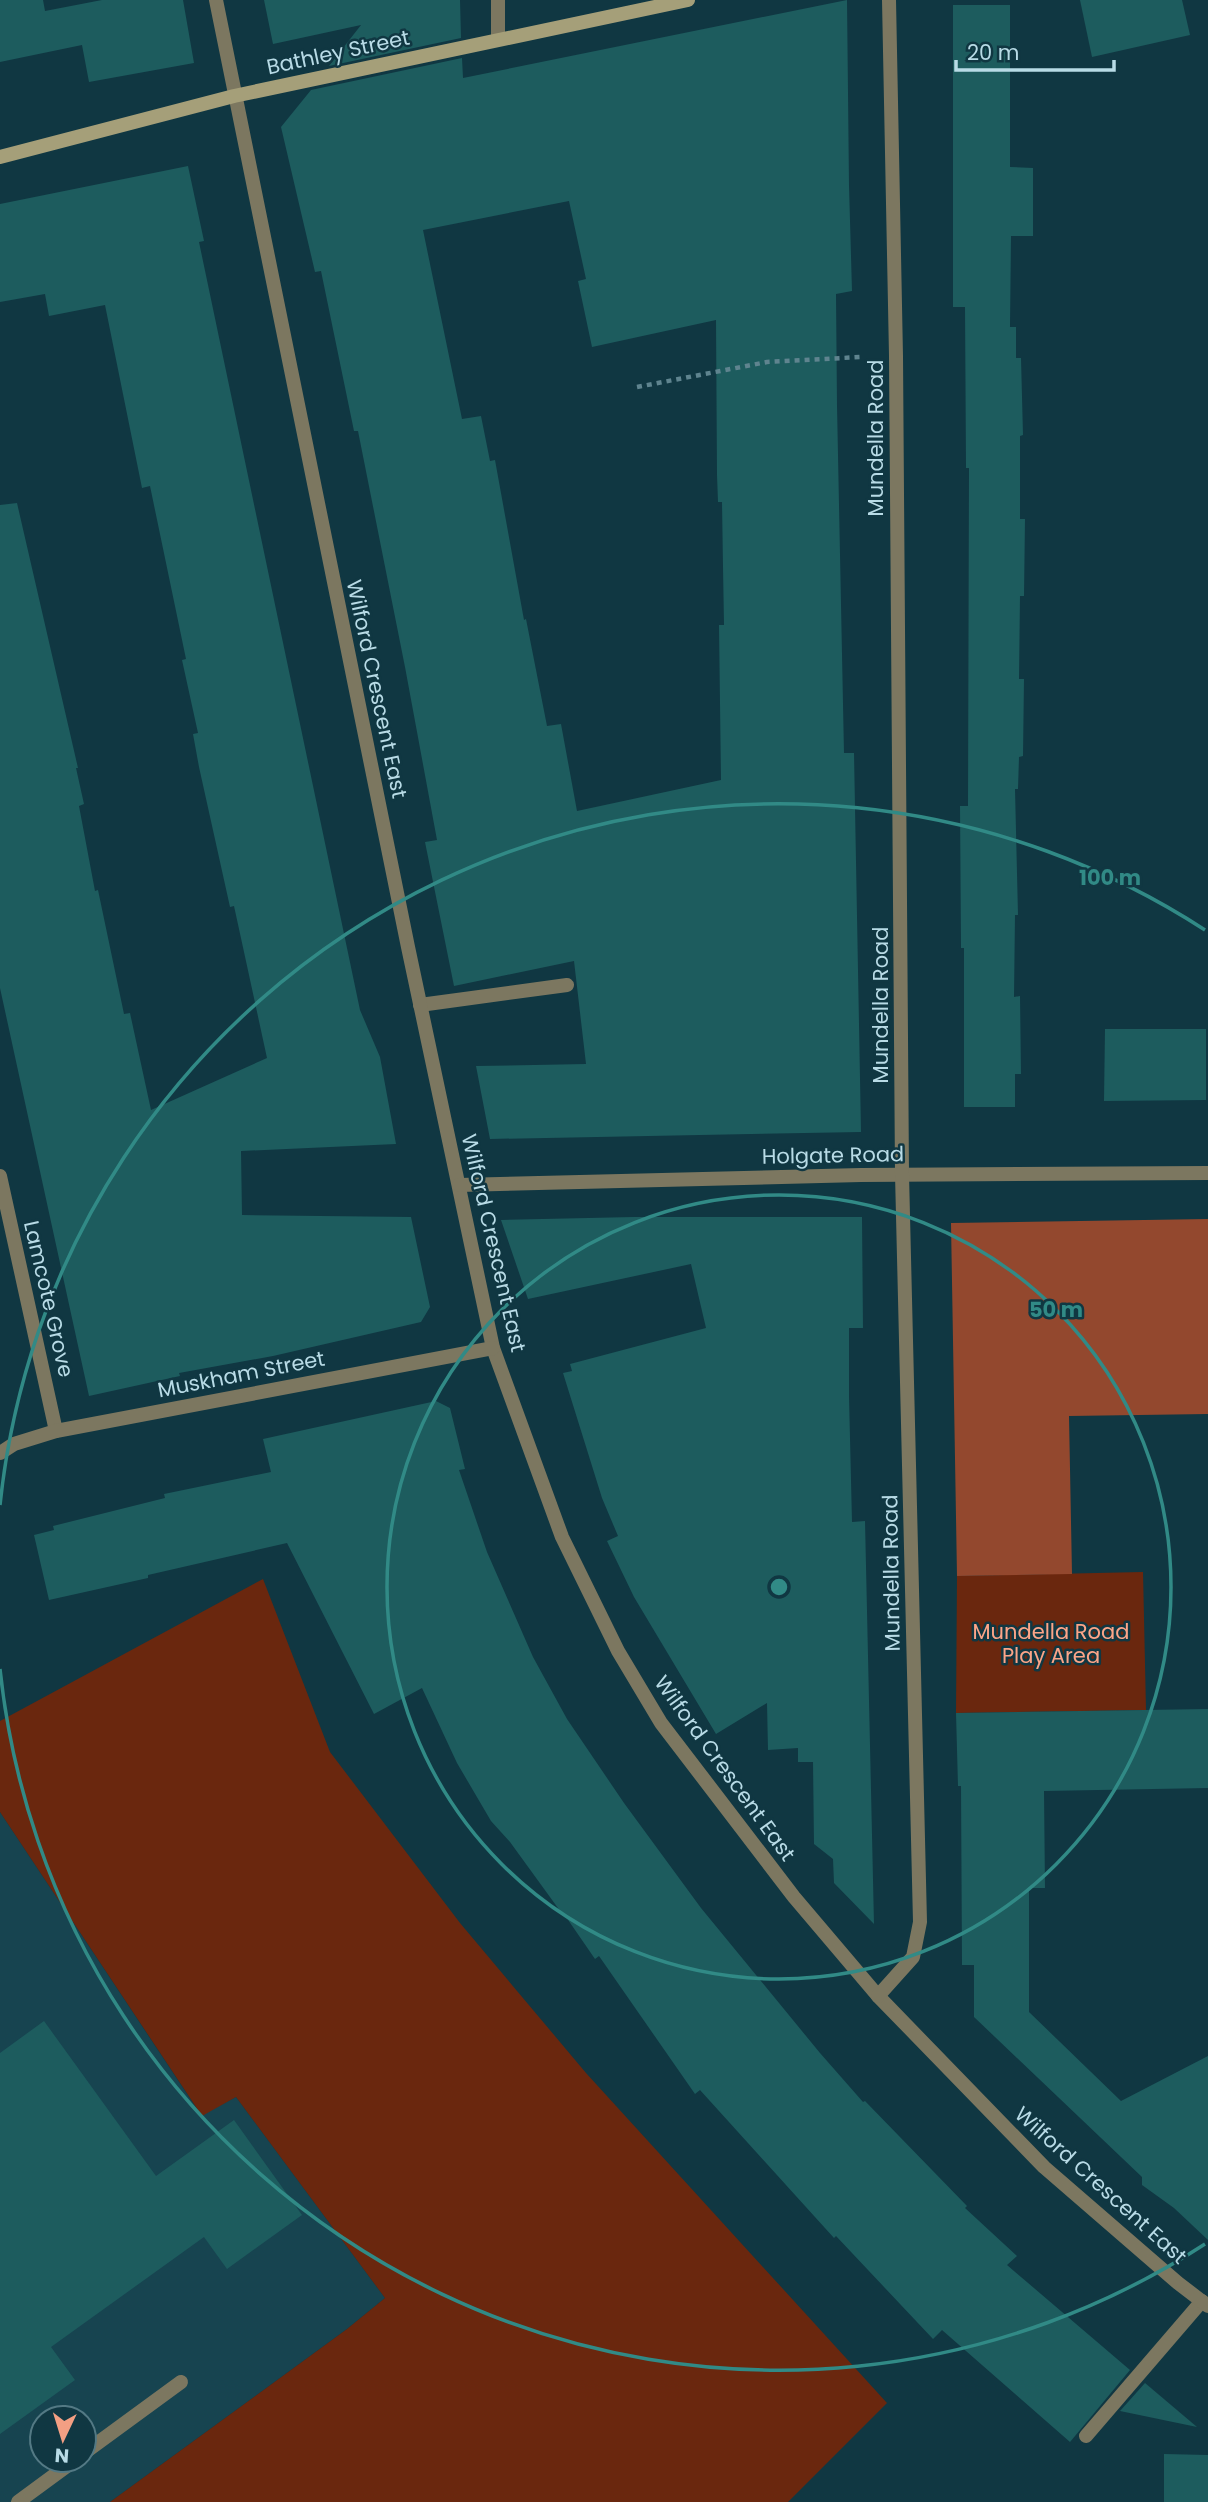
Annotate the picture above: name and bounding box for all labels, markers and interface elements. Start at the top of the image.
street label: Bathley Street [264,23,412,81]
scale bar [956,28,1114,72]
text: 20 m [967,38,1020,67]
street label: Mundella Road [861,360,890,516]
street label: Wilford Crescent East [340,577,414,801]
text: 100 m [1079,863,1141,892]
street label: Mundella Road [866,927,895,1083]
street label: Wilford Crescent East [455,1131,533,1355]
street label: Holgate Road [762,1139,904,1171]
street label: Lamcote Grove [17,1218,81,1380]
text: 50 m [1029,1295,1083,1324]
street label: Muskham Street [155,1344,327,1404]
street label: Mundella Road [875,1494,907,1652]
centre of rings [767,1575,791,1599]
park label: Mundella Road Play Area [973,1617,1129,1670]
street label: Wilford Crescent East [648,1669,802,1867]
street label: Wilford Crescent East [1008,2100,1194,2270]
north arrow [28,2404,98,2474]
text: N [54,2441,70,2469]

